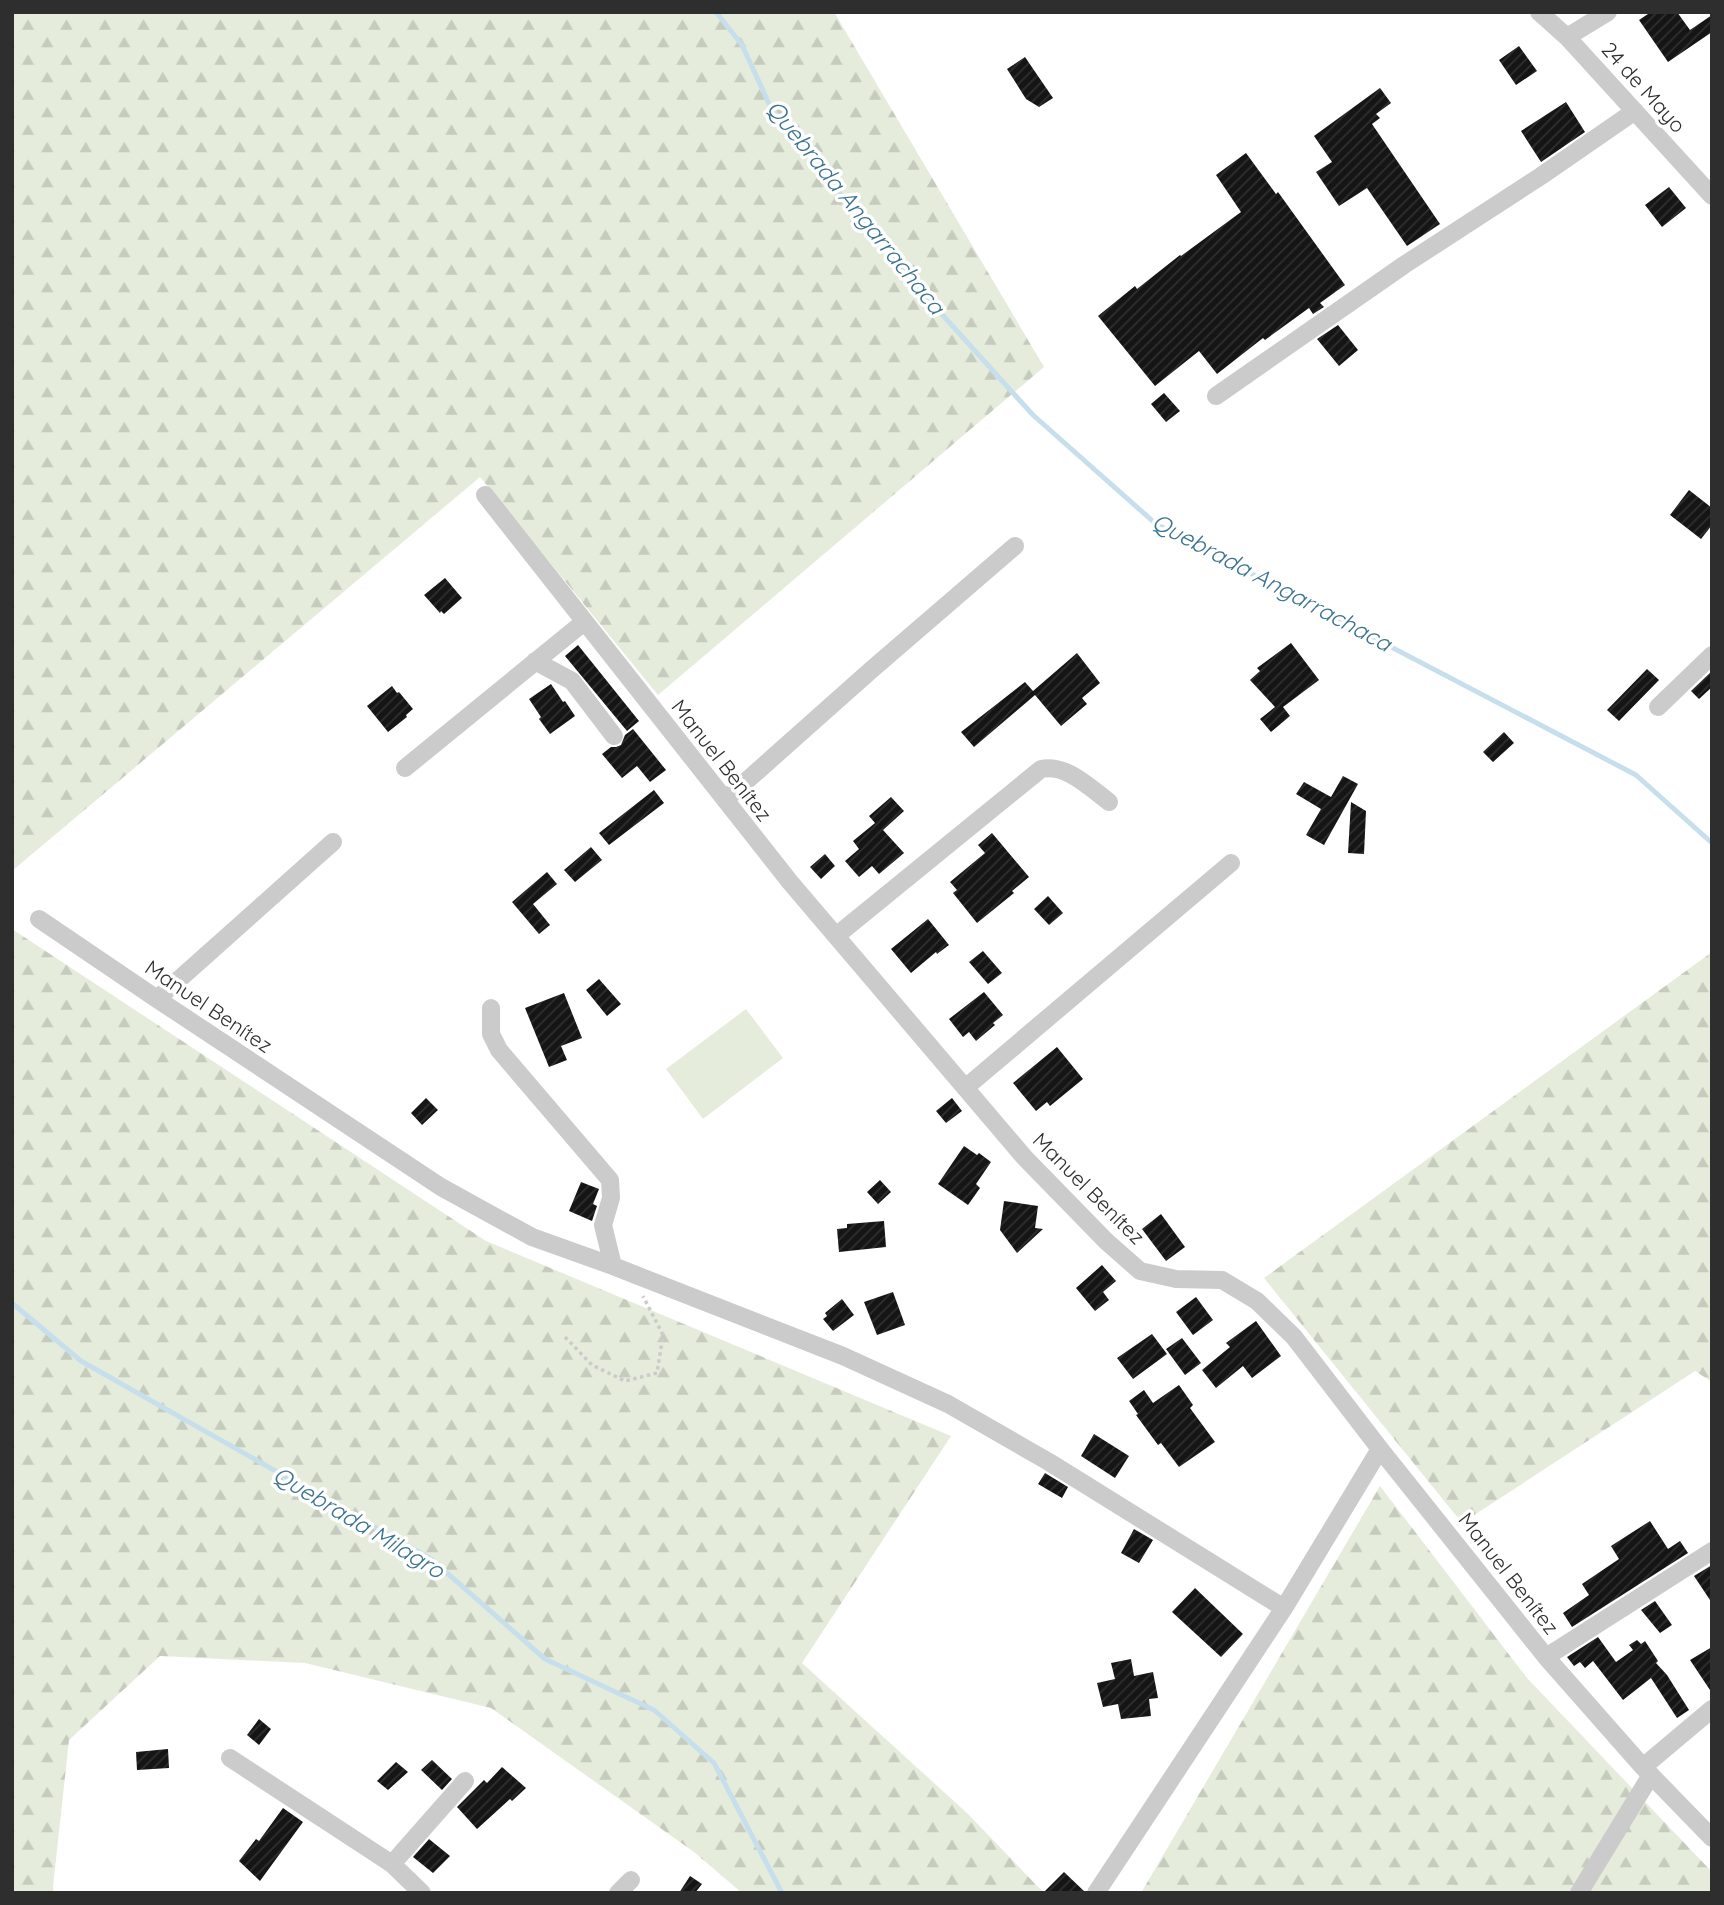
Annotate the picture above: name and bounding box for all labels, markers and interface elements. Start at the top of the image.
street label: 24 de Mayo [1597,36,1691,138]
water label: Quebrada Angarrachaca [761,94,952,321]
water label: Quebrada Angarrachaca [1147,507,1398,658]
street label: Manuel Benítez [666,694,778,826]
street label: Manuel Benítez [141,954,277,1058]
street label: Manuel Benítez [1028,1127,1150,1249]
water label: Quebrada Milagro [268,1460,451,1585]
street label: Manuel Benítez [1453,1507,1565,1639]

